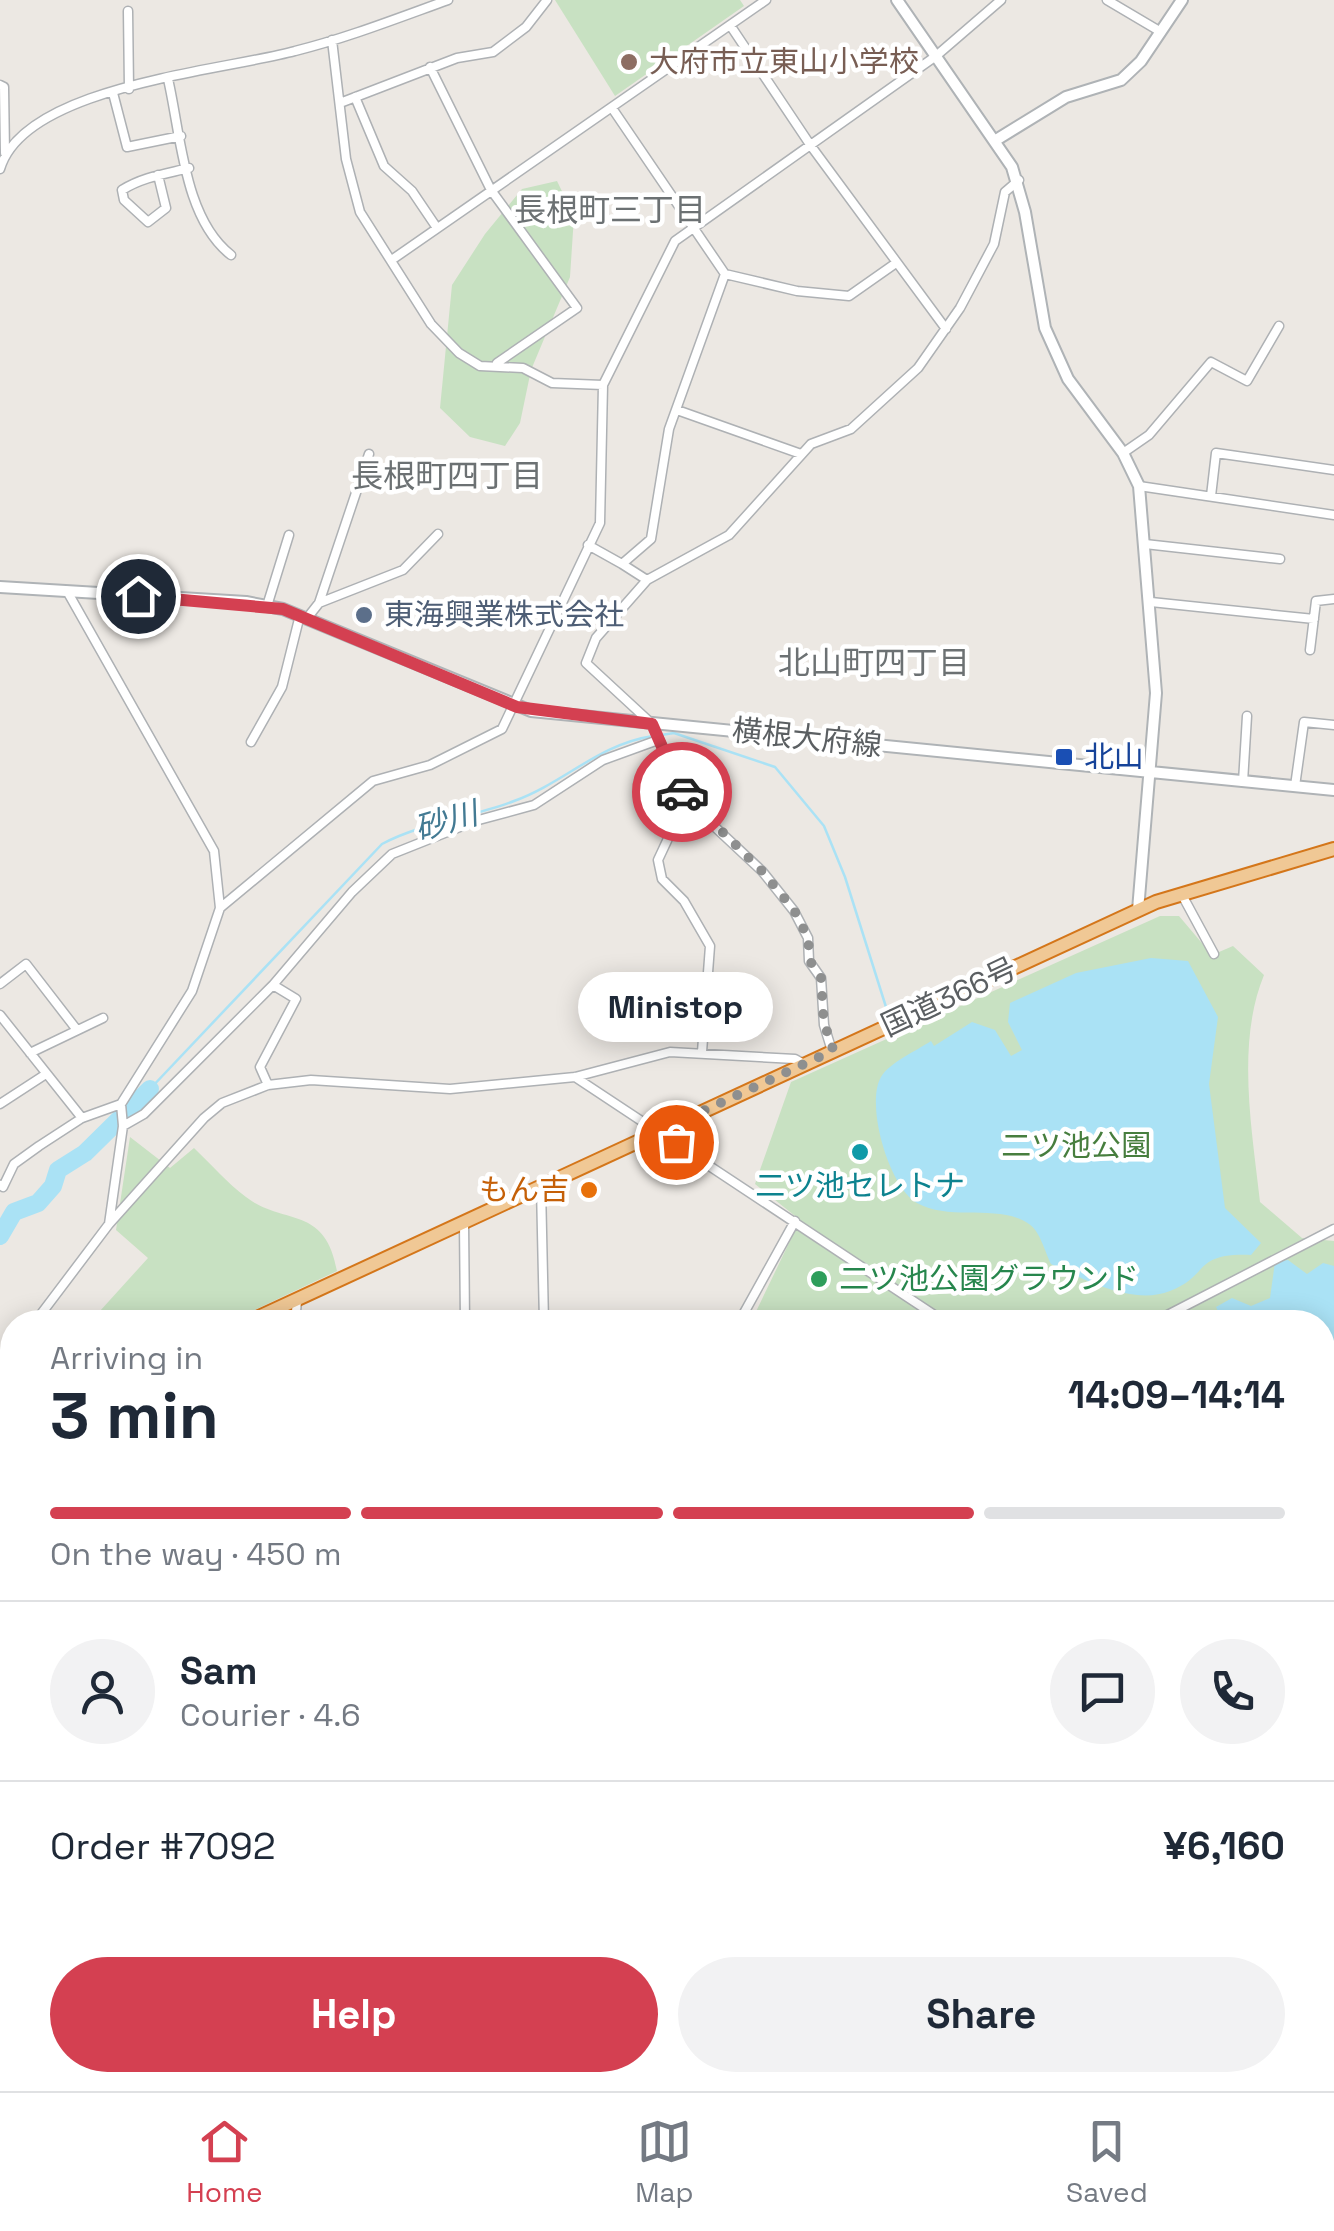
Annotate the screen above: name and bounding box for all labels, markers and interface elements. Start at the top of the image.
place label: 大府市立東山小学校 [649,42,919,81]
marker: 大府市立東山小学校 [618,51,640,73]
district label: 長根町三丁目 [514,190,706,230]
district label: 長根町四丁目 [351,456,543,496]
pin [96,554,181,639]
icon: home [111,569,166,624]
place label: 東海興業株式会社 [384,595,624,634]
marker: 東海興業株式会社 [353,604,375,626]
district label: 北山町四丁目 [778,643,970,683]
street label: 横根大府線 [730,710,884,765]
place label: 北山 [1084,737,1144,776]
courier [632,742,732,842]
marker: 北山 [1053,746,1075,768]
icon: car [655,765,710,820]
water label: 砂川 [410,792,485,849]
street label: 国道366号 [875,948,1023,1045]
callout: Ministop [578,972,774,1042]
text: Ministop [608,987,743,1027]
pin [634,1100,719,1185]
icon: bag [649,1115,704,1170]
park label: 二ツ池公園 [1001,1126,1151,1165]
marker: 二ツ池セレトナ [849,1141,871,1163]
place label: 二ツ池セレトナ [755,1166,965,1205]
place label: もん吉 [479,1170,569,1209]
marker: もん吉 [578,1179,600,1201]
place label: 二ツ池公園グラウンド [839,1259,1139,1298]
marker: 二ツ池公園グラウンド [808,1268,830,1290]
text: Arriving in [50,1338,203,1378]
text: 14:09–14:14 [1068,1371,1285,1419]
text: 3 min [50,1374,219,1457]
text: On the way · 450 m [50,1534,342,1574]
button: person [50,1639,155,1744]
button: chat [1050,1639,1155,1744]
button: phone [1180,1639,1285,1744]
text: Sam [180,1647,257,1695]
text: Courier · 4.6 [180,1695,361,1735]
text: Order #7092 [50,1822,276,1870]
text: ¥6,160 [1164,1822,1285,1870]
button: Help [50,1957,658,2072]
button: Share [678,1957,1285,2072]
tab: Home [186,2114,263,2210]
tab: Map [635,2114,694,2210]
tab: Saved [1066,2114,1148,2210]

